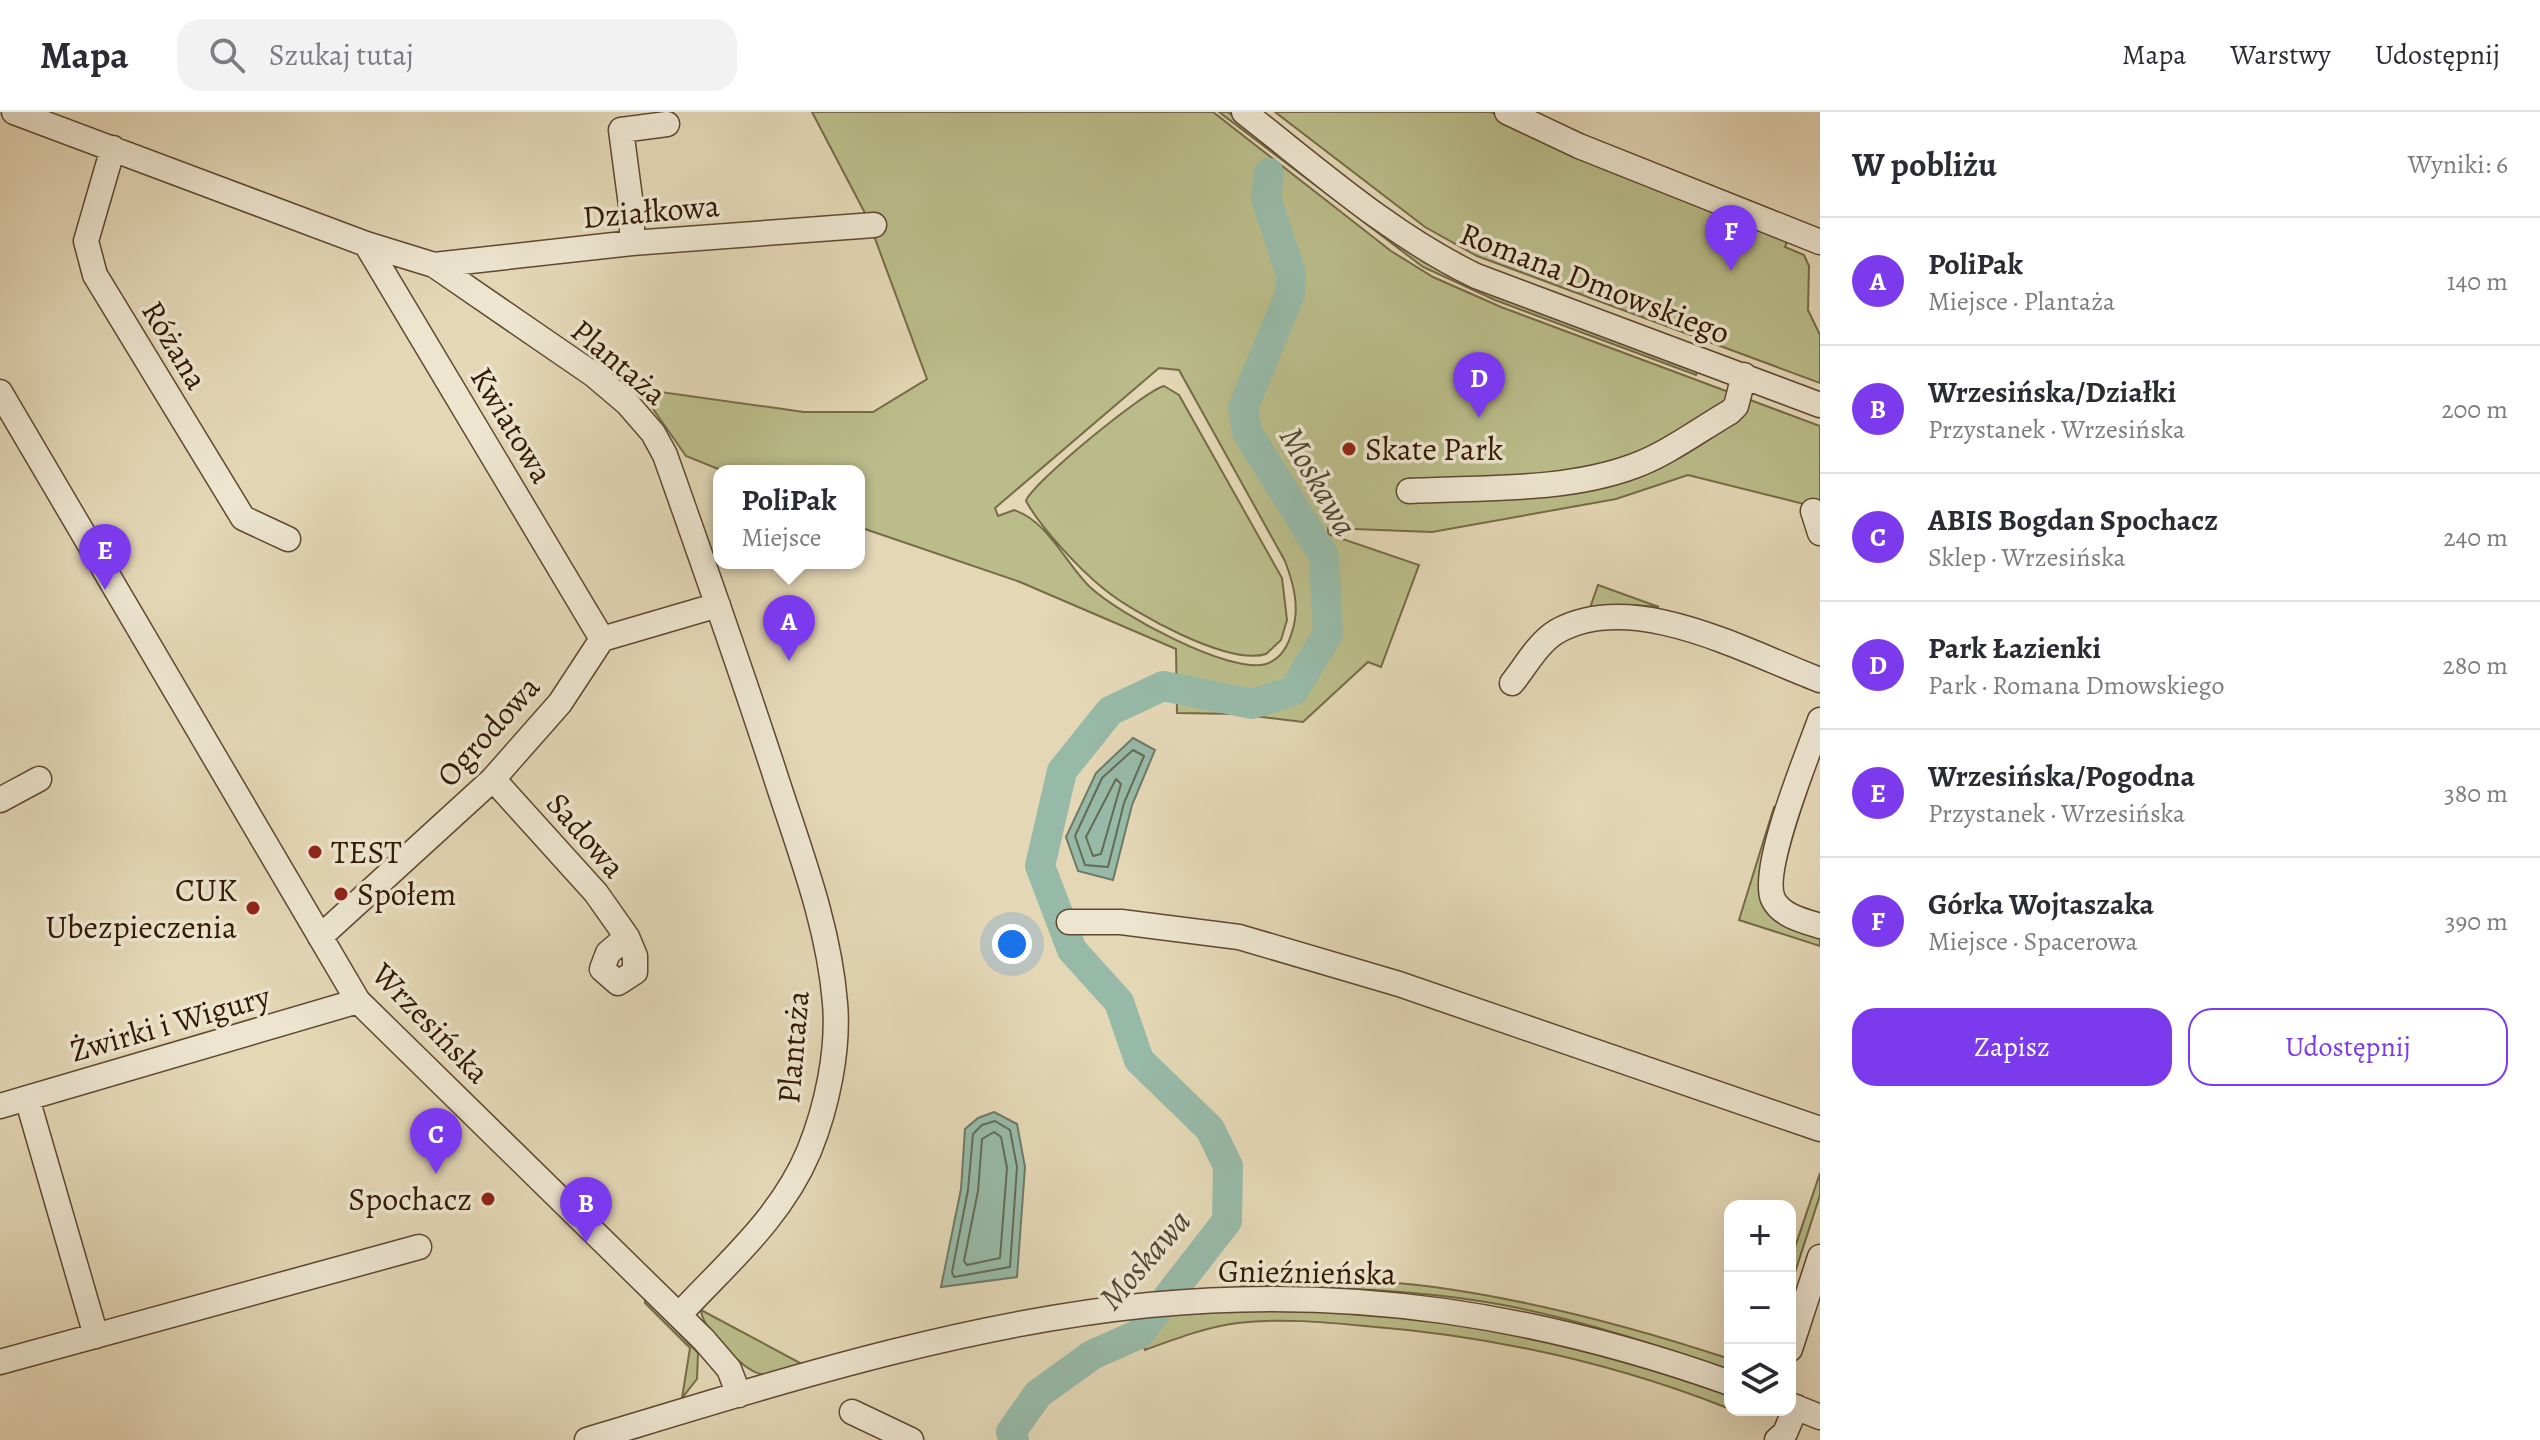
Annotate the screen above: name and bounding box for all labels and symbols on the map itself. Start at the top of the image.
street label: Działkowa [581,183,721,239]
pin: F [1705,205,1757,271]
street label: Romana Dmowskiego [1454,211,1736,355]
street label: Różana [131,292,219,398]
street label: Plantaża [562,309,676,415]
pin: D [1453,352,1505,418]
street label: Kwiatowa [460,359,564,492]
water label: Moskawa [1268,418,1369,545]
place label: Skate Park [1365,427,1503,471]
marker: Skate Park [1340,440,1358,458]
pin: E [79,524,131,590]
pin: A [763,595,815,661]
street label: Ogrodowa [426,666,550,796]
street label: Sadowa [536,783,636,888]
place label: TEST [331,830,402,874]
marker: TEST [306,843,324,861]
place label: CUK Ubezpieczenia [46,868,237,949]
place label: Społem [357,872,456,916]
marker: Społem [332,885,350,903]
marker: CUK Ubezpieczenia [244,899,262,917]
your location [992,924,1032,964]
street label: Wrzesińska [361,952,500,1093]
street label: Żwirki i Wigury [65,973,276,1073]
street label: Plantaża [766,989,820,1105]
pin: C [410,1108,462,1174]
place label: Spochacz [348,1177,472,1221]
pin: B [560,1177,612,1243]
marker: Spochacz [479,1190,497,1208]
water label: Moskawa [1087,1199,1201,1320]
street label: Gnieźnieńska [1218,1248,1397,1296]

